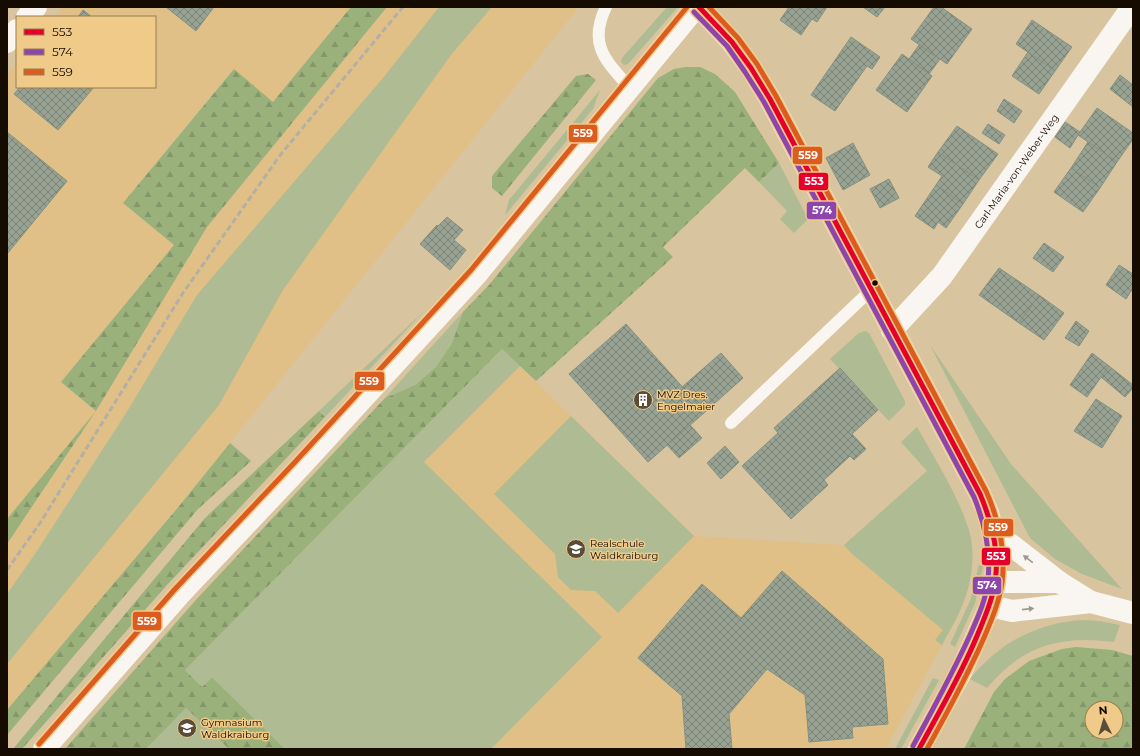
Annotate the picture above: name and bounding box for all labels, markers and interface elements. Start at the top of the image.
legend [16,16,156,88]
text: 553 [52,24,72,39]
text: 574 [52,44,73,59]
text: 559 [52,64,73,79]
street label: Carl-Maria-von-Weber-Weg [971,111,1061,231]
line badge: 559 [568,124,598,143]
text: 559 [573,126,593,140]
line badge: 559 [792,146,823,165]
text: 559 [798,148,818,162]
line badge: 553 [798,172,829,191]
text: 553 [804,174,824,188]
line badge: 574 [806,201,837,220]
text: 574 [812,203,832,217]
unlabelled marker [870,278,880,288]
line badge: 559 [354,371,385,391]
text: 559 [359,374,379,388]
place label: MVZ Dres. Engelmaier [657,388,715,413]
building icon: MVZ Dres. Engelmaier [632,389,654,411]
line badge: 559 [983,518,1014,537]
text: 559 [988,520,1008,534]
place label: Realschule Waldkraiburg [590,537,658,562]
school or university icon: Realschule Waldkraiburg [565,538,587,560]
line badge: 553 [981,547,1011,566]
text: 553 [986,549,1006,563]
one-way arrow [1022,554,1033,563]
line badge: 574 [972,576,1002,595]
text: 574 [977,578,997,592]
one-way arrow [1022,606,1034,612]
line badge: 559 [132,611,162,631]
text: 559 [137,614,157,628]
north arrow [1084,700,1124,740]
text: N [1098,703,1108,717]
place label: Gymnasium Waldkraiburg [201,716,269,741]
school or university icon: Gymnasium Waldkraiburg [176,717,198,739]

